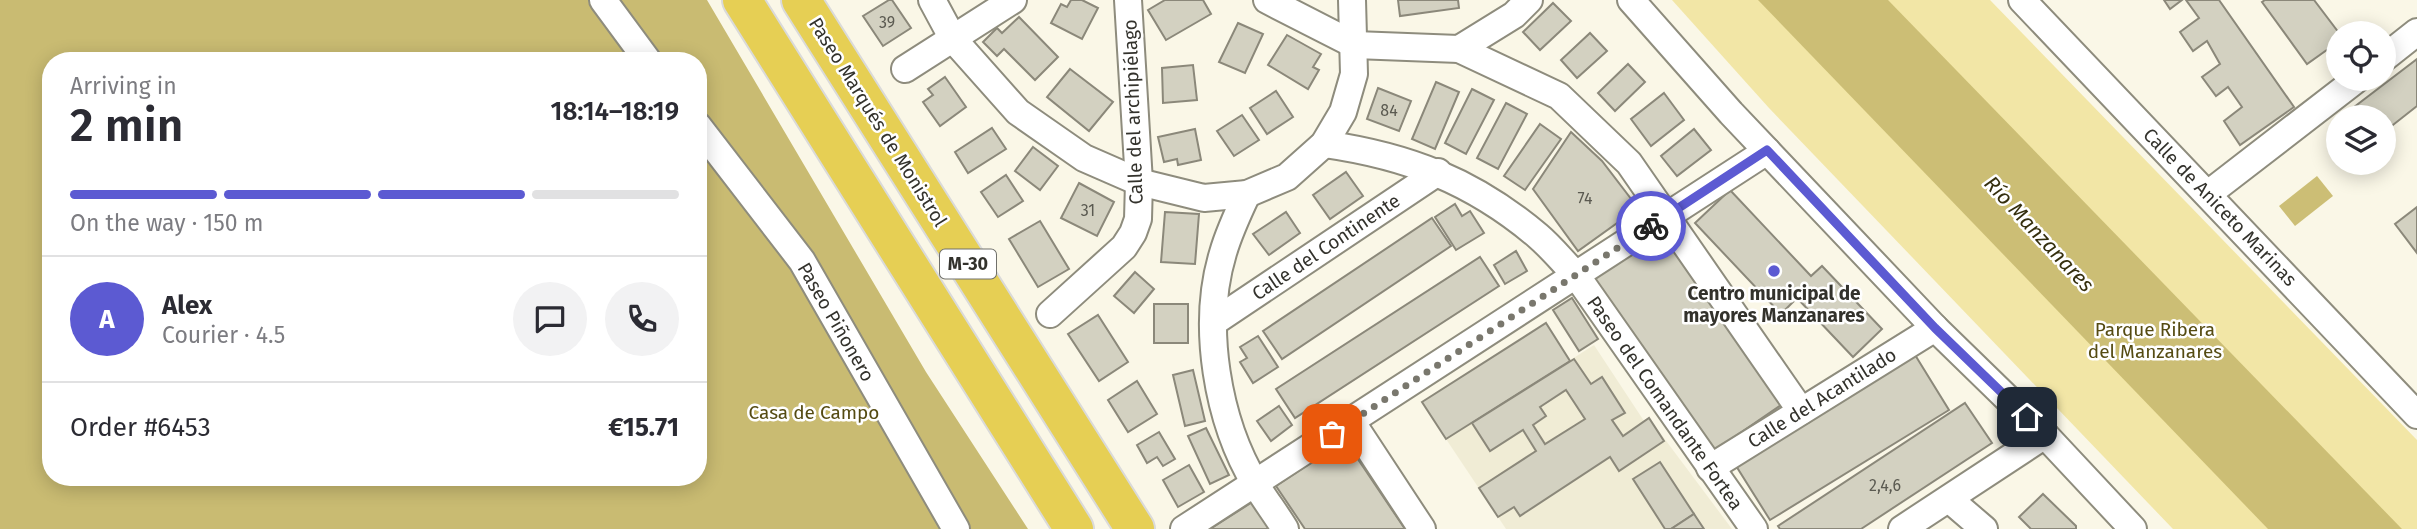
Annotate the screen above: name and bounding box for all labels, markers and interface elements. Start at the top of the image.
street label: Paseo Marqués de Monistrol [804,13,952,231]
house number: 39 [879,13,895,32]
street label: Calle del archipiélago [1118,19,1148,205]
map controls [2326,21,2396,175]
button: locate [2326,21,2396,91]
text: Arriving in [70,72,177,100]
text: 18:14–18:19 [551,96,679,127]
text: 2 min [70,98,183,153]
house number: 84 [1380,101,1398,120]
button: layers [2326,105,2396,175]
street label: Calle de Aniceto Marinas [2138,123,2302,291]
water label: Río Manzanares [1979,171,2100,298]
street label: Calle del Continente [1248,189,1404,305]
house number: 74 [1578,189,1593,208]
courier [1616,191,1686,261]
house number: 31 [1081,201,1095,220]
icon: bike [1632,207,1670,245]
text: On the way · 150 m [70,209,263,237]
road number: M-30 [940,250,996,278]
street label: Paseo Piñonero [793,258,879,386]
marker: Centro municipal de mayores Manzanares [1766,263,1782,279]
button: chat [513,282,587,356]
button: phone [605,282,679,356]
place label: Centro municipal de mayores Manzanares [1683,282,1865,327]
text: Alex [162,290,212,321]
street label: Paseo del Comandante Fortea [1582,292,1748,514]
text: A [99,304,115,335]
park label: Parque Ribera del Manzanares [2088,318,2222,363]
text: Courier · 4.5 [162,321,285,349]
street label: Calle del Acantilado [1743,343,1901,453]
pin [1997,387,2057,447]
icon: home [2008,398,2046,436]
park label: Casa de Campo [749,401,879,424]
pin [1302,404,1362,464]
text: Order #6453 [70,412,211,443]
text: €15.71 [608,412,679,443]
icon: bag [1313,415,1351,453]
house number: 2,4,6 [1869,476,1901,495]

